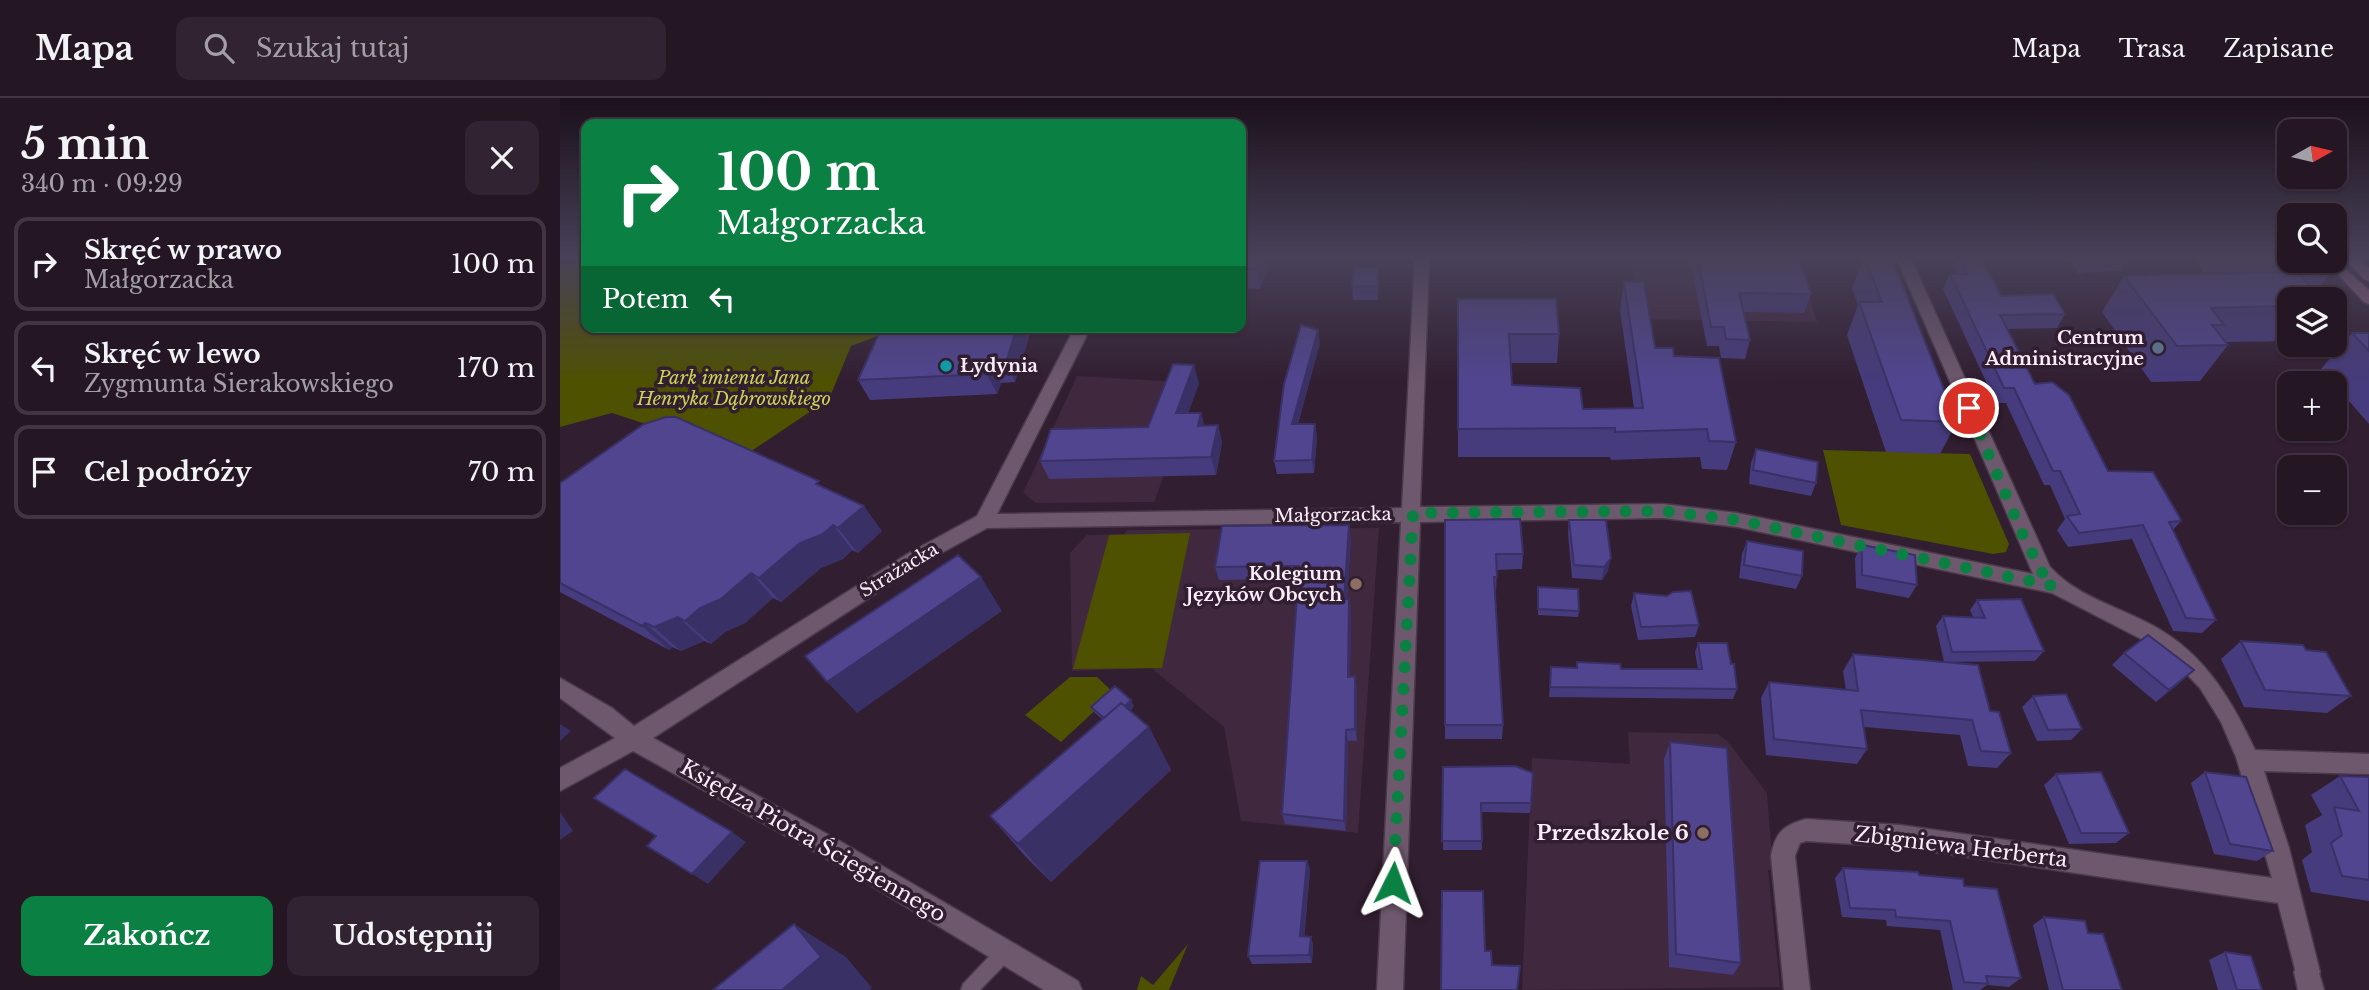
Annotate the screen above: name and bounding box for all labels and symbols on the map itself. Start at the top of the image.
north arrow [2277,119,2347,189]
place label: Centrum Administracyjne [1984,327,2144,370]
marker: Centrum Administracyjne [2150,340,2166,356]
place label: Łydynia [960,355,1039,377]
marker: Łydynia [938,358,954,374]
park label: Park imienia Jana Henryka Dąbrowskiego [636,367,831,410]
pin [1939,378,1999,438]
street label: Małgorzacka [1274,503,1392,527]
street label: Strażacka [856,538,942,602]
place label: Kolegium Języków Obcych [1182,563,1342,606]
marker: Kolegium Języków Obcych [1348,576,1364,592]
street label: Księdza Piotra Ściegiennego [676,754,950,928]
place label: Przedszkole 6 [1536,820,1689,846]
street label: Zbigniewa Herberta [1853,821,2069,873]
marker: Przedszkole 6 [1695,825,1711,841]
position arrow [1356,846,1430,920]

